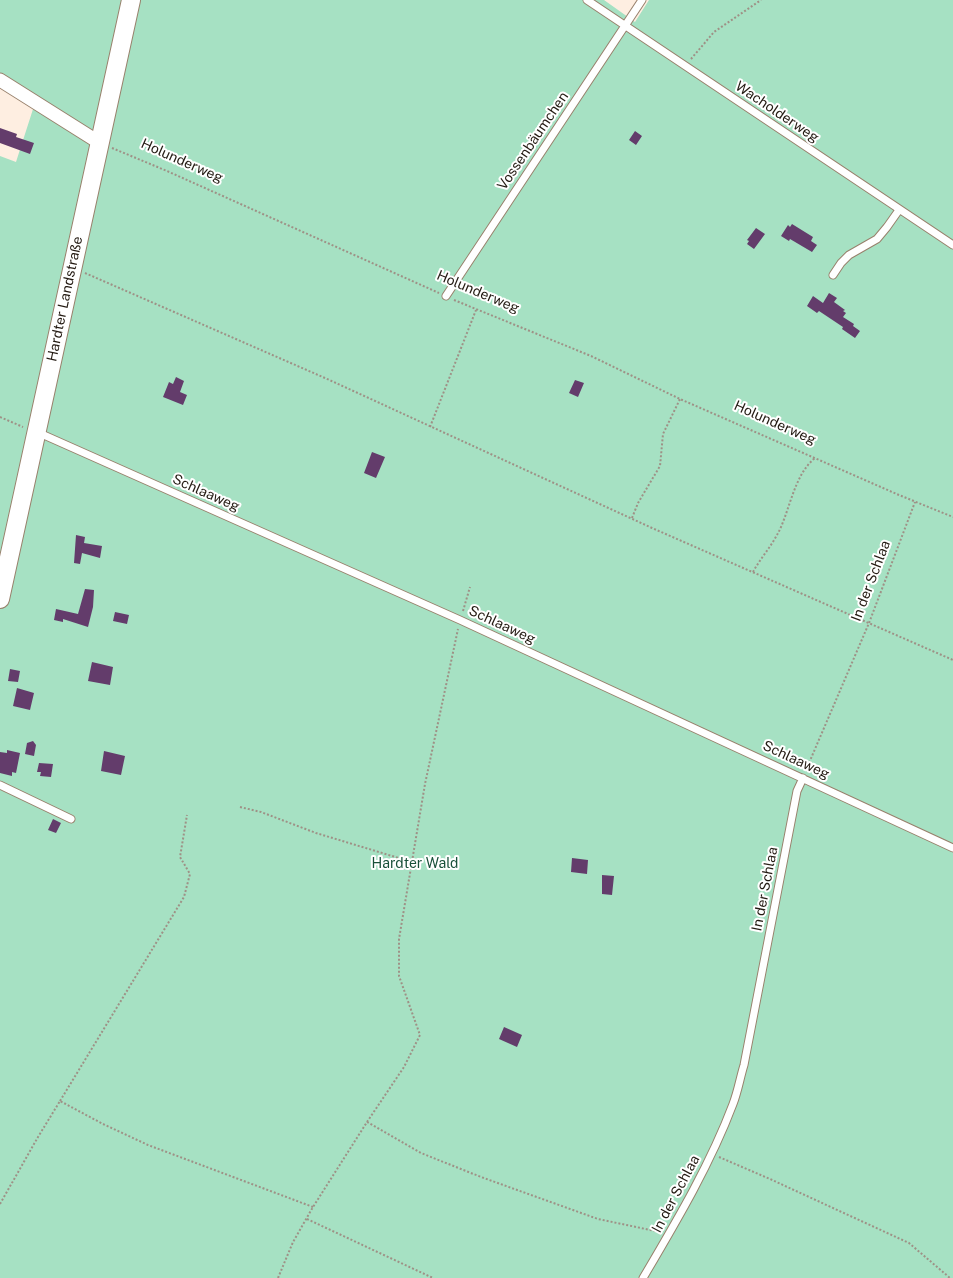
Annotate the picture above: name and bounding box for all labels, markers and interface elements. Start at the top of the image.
street label: Wacholderweg [732,78,822,146]
street label: Vossenbäumchen [494,89,572,193]
street label: Holunderweg [138,135,226,187]
street label: Hardter Landstraße [44,235,86,363]
street label: Holunderweg [434,267,522,317]
street label: Holunderweg [731,397,819,449]
street label: Schlaaweg [170,471,242,515]
street label: In der Schlaa [848,538,894,624]
street label: Schlaaweg [466,602,538,648]
street label: Schlaaweg [760,737,832,783]
street label: In der Schlaa [749,846,781,932]
park label: Hardter Wald [372,856,458,872]
street label: In der Schlaa [649,1152,703,1236]

